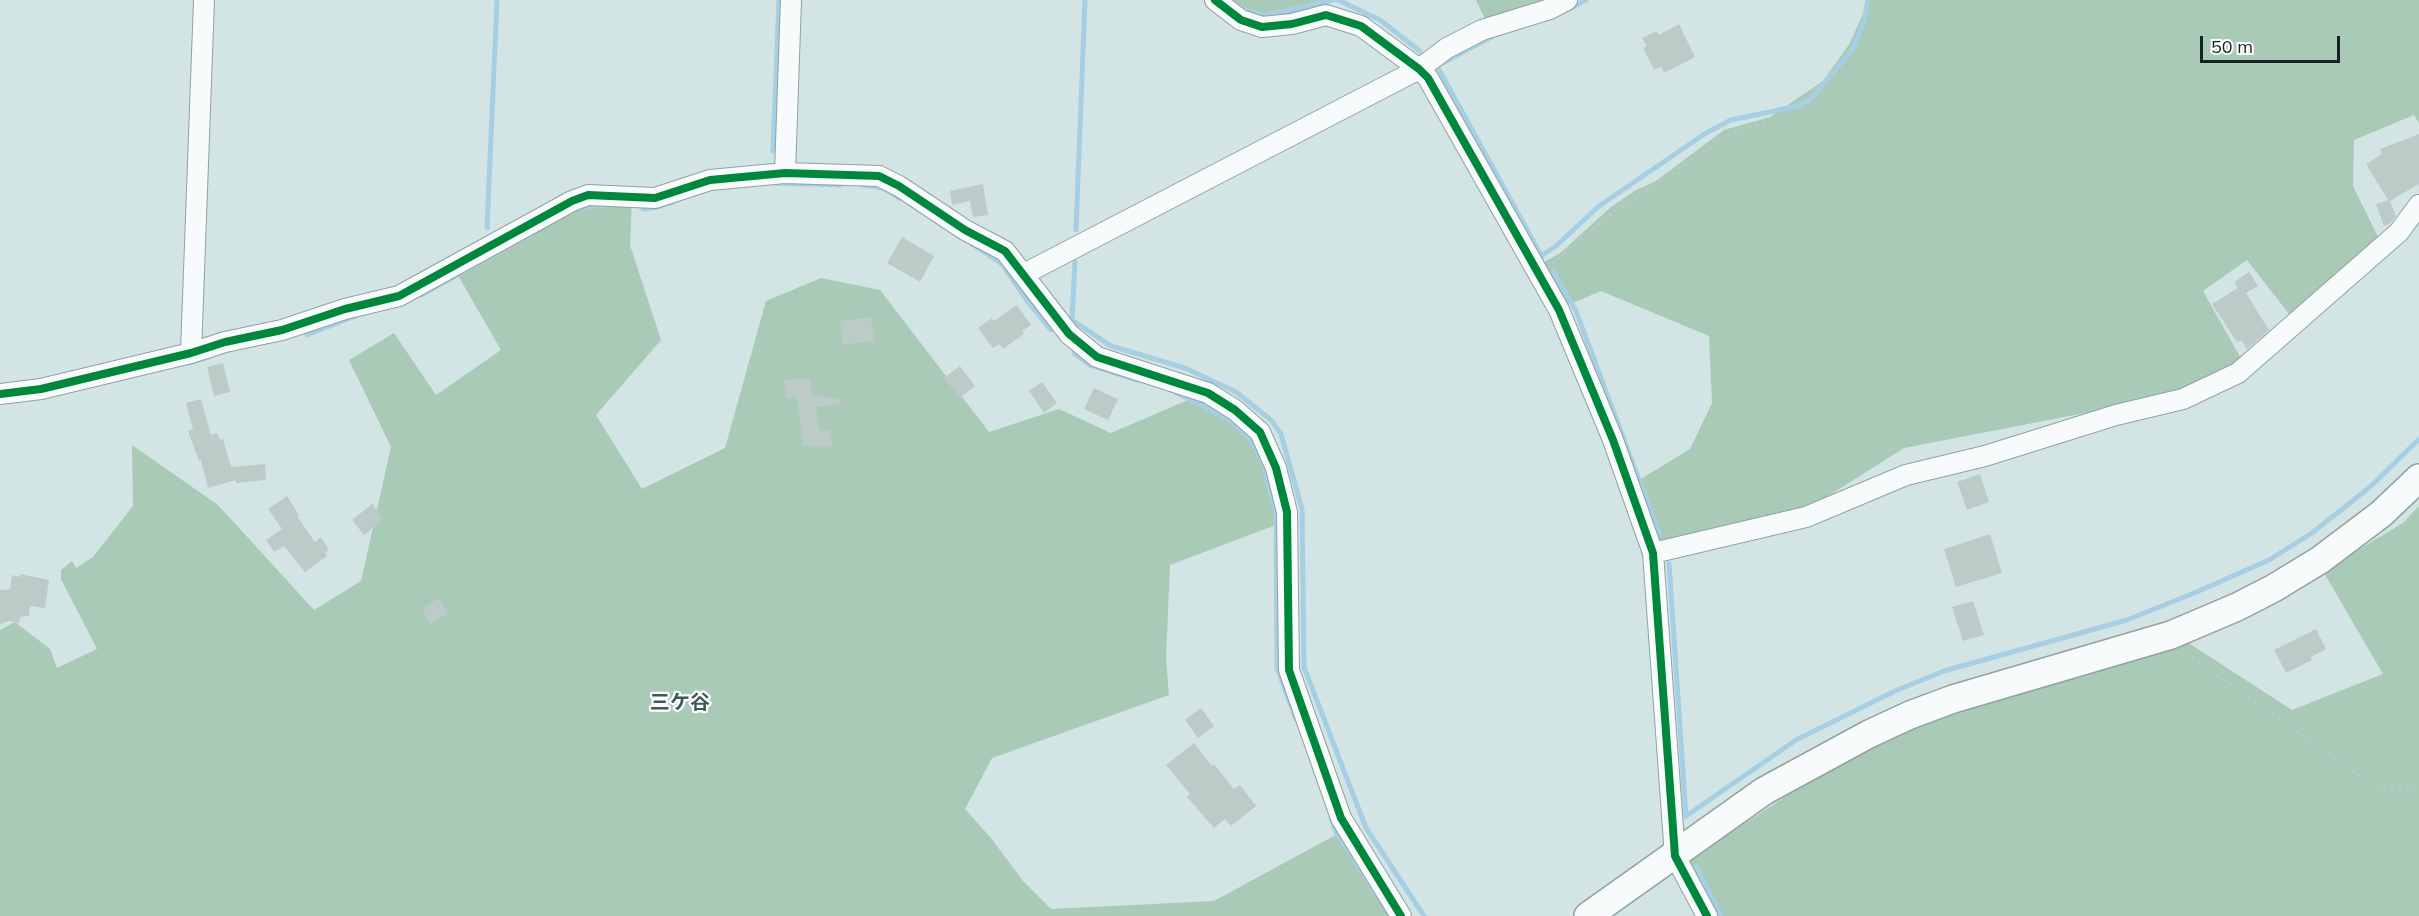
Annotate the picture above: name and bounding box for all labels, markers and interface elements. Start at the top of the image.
scale bar [2203,24,2342,62]
text: 50 m [2211,35,2253,58]
district label: 三ケ谷 [650,691,710,715]

